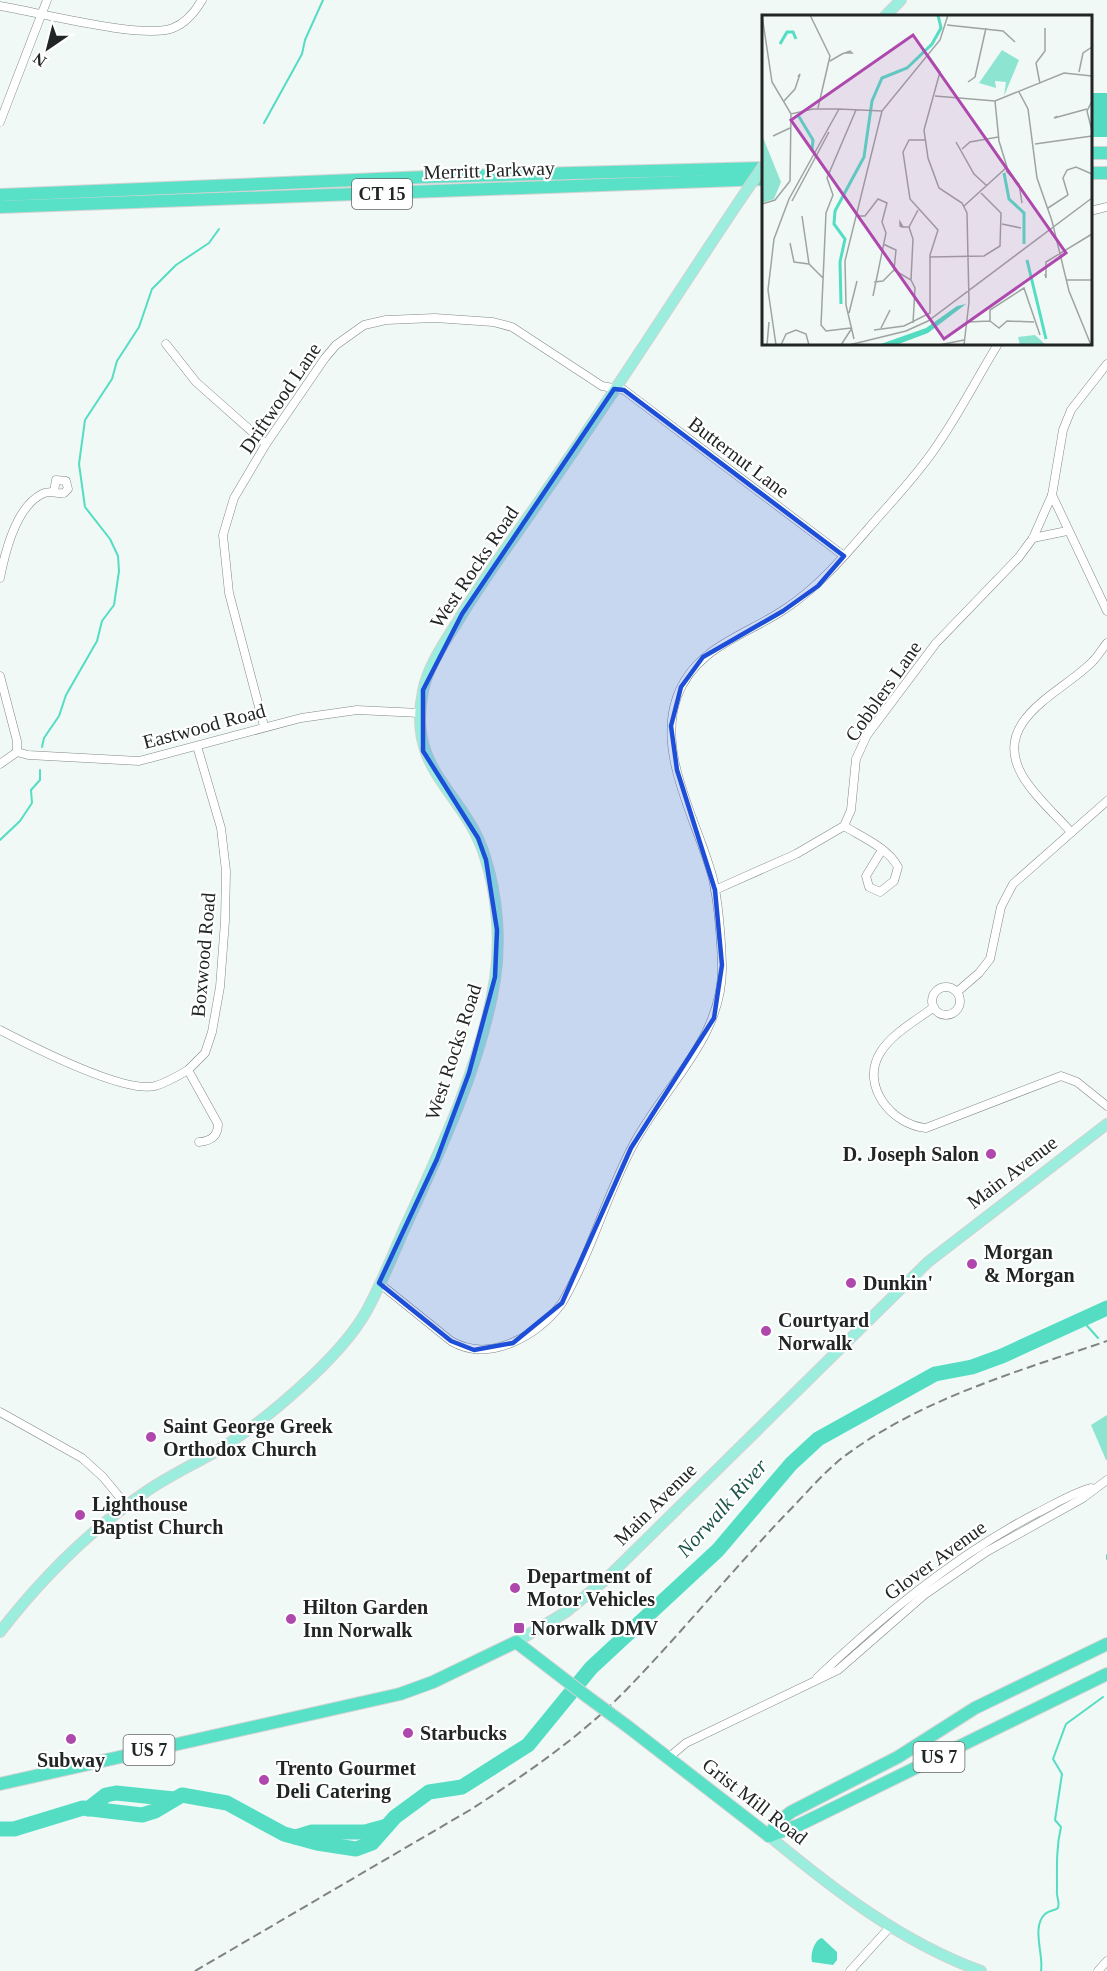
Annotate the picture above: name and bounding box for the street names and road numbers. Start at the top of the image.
street label: Merritt Parkway [423,157,555,184]
road number: CT 15 [352,179,412,209]
street label: Driftwood Lane [235,339,325,457]
street label: Butternut Lane [684,412,794,502]
street label: West Rocks Road [425,502,523,632]
street label: Cobblers Lane [840,637,926,745]
street label: Eastwood Road [140,699,268,753]
street label: Boxwood Road [187,892,219,1018]
street label: West Rocks Road [421,981,485,1123]
street label: Main Avenue [963,1131,1061,1213]
street label: Main Avenue [609,1458,701,1550]
street label: Glover Avenue [880,1516,990,1604]
road number: US 7 [124,1735,174,1765]
road number: US 7 [914,1742,964,1772]
street label: Grist Mill Road [698,1753,812,1849]

